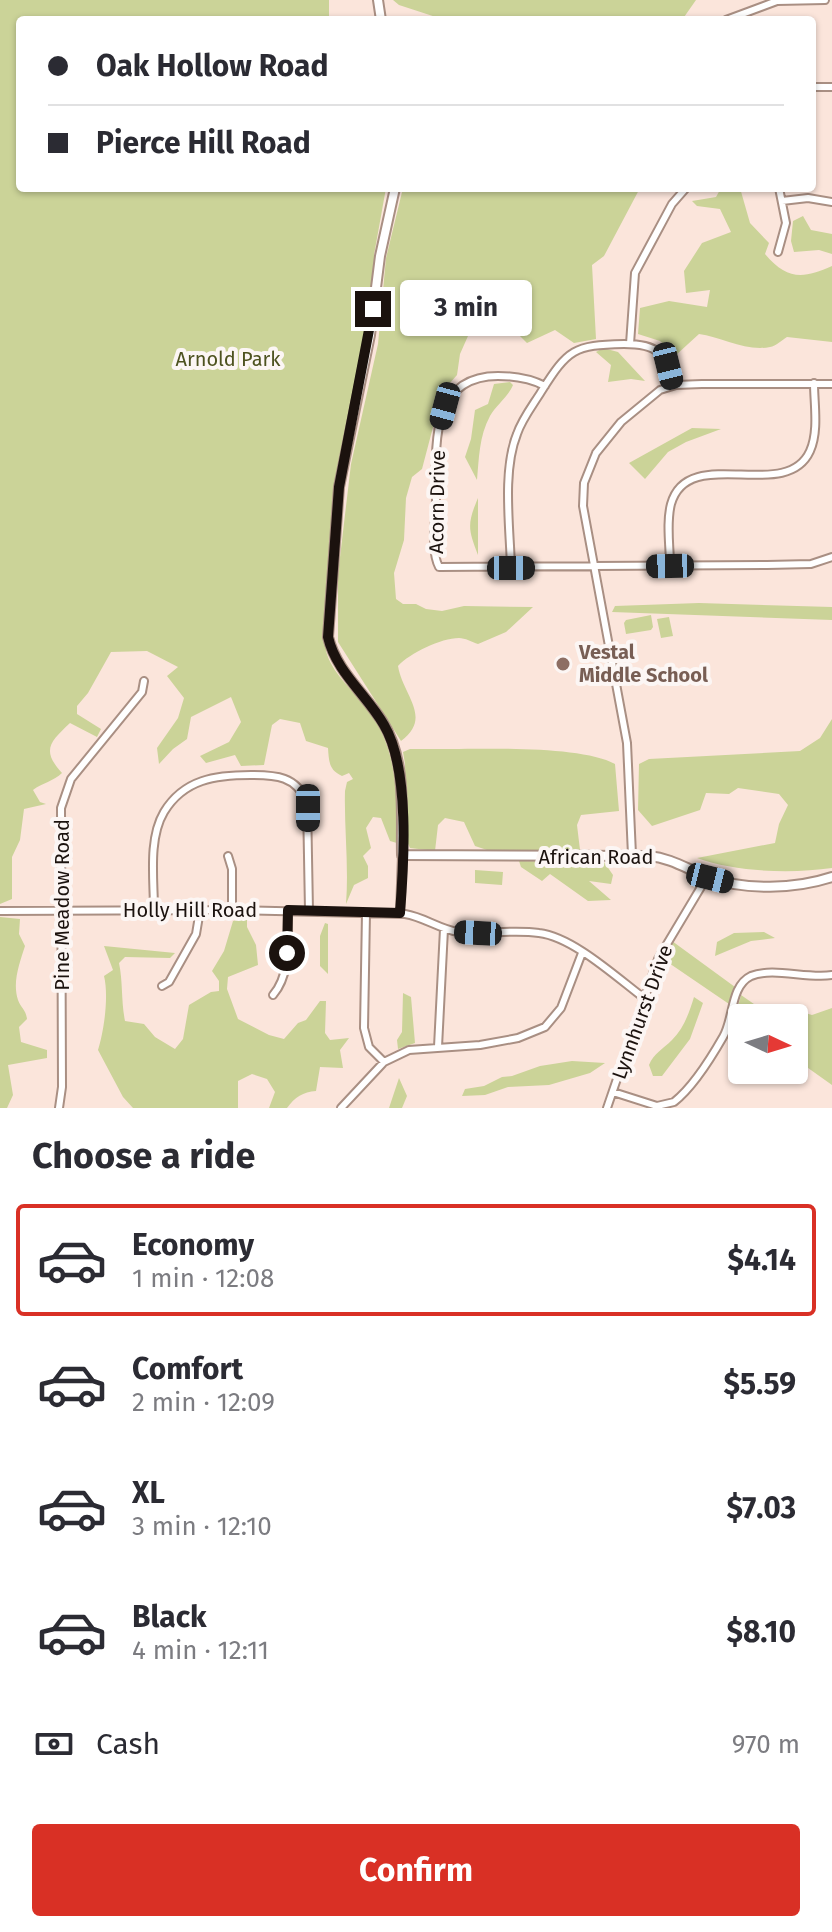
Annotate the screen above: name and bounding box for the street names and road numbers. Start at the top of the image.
street label: Acorn Drive [424,450,450,554]
street label: Pine Meadow Road [50,819,74,991]
street label: African Road [539,845,653,869]
street label: Holly Hill Road [123,898,257,922]
street label: Lynnhurst Drive [607,941,677,1083]

